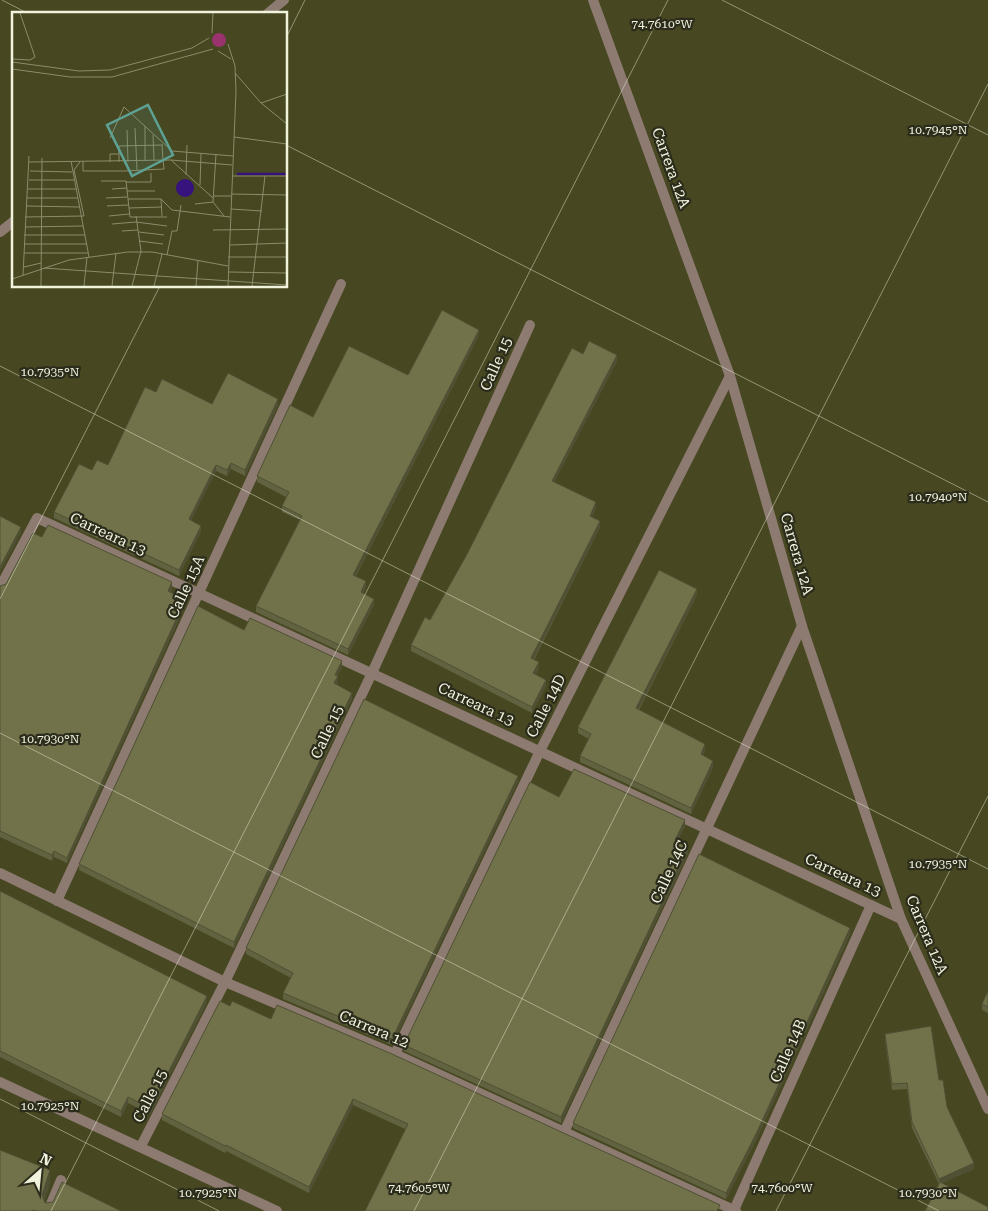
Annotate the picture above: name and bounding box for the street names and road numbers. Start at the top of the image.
street label: Carrera 12A [648,125,694,211]
street label: Calle 15 [476,334,516,394]
street label: Carreara 13 [67,508,149,560]
street label: Carrera 12A [777,511,817,598]
street label: Calle 15A [164,552,209,621]
street label: Calle 14D [522,671,570,741]
street label: Carreara 13 [435,678,517,730]
street label: Calle 15 [307,702,347,762]
street label: Calle 14C [647,837,692,907]
street label: Carreara 13 [802,849,884,901]
street label: Carrera 12A [902,893,952,978]
street label: Carrera 12 [336,1006,412,1052]
street label: Calle 14B [766,1017,810,1085]
street label: Calle 15 [129,1067,171,1125]

